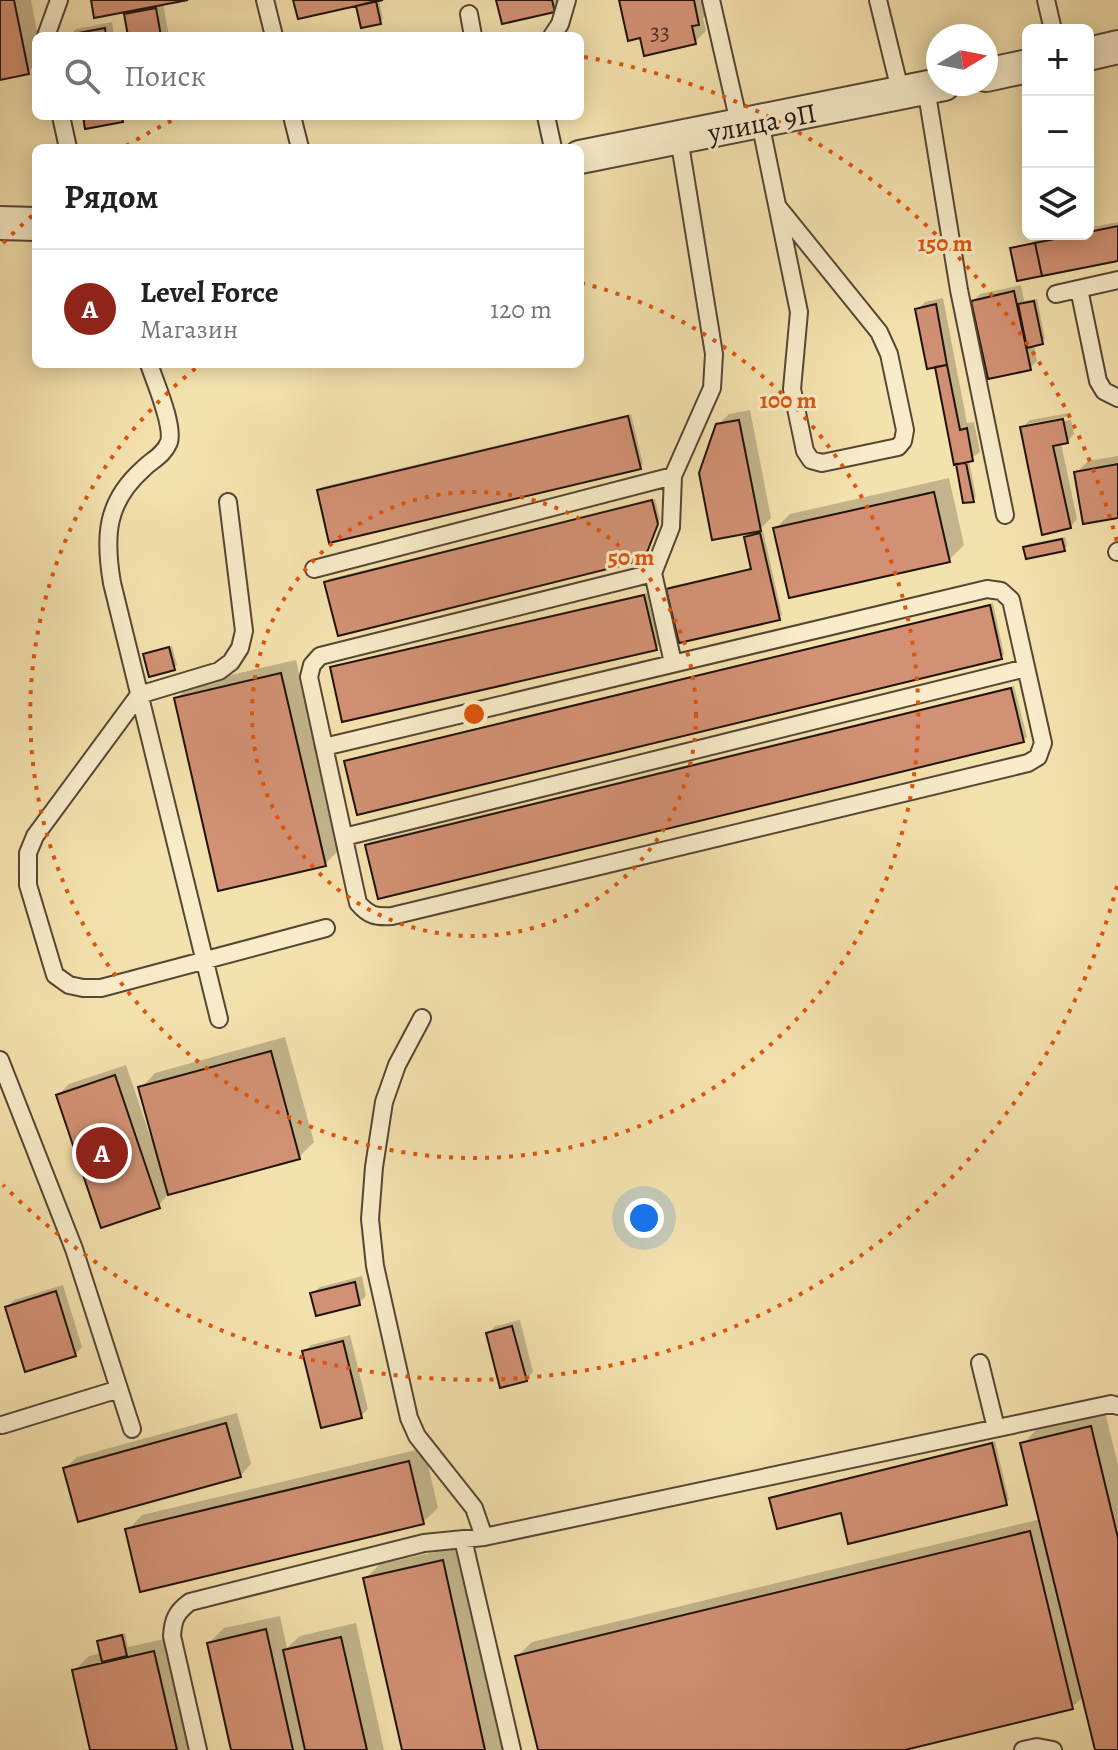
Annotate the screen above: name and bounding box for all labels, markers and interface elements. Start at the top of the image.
house number: 33 [650,16,670,48]
north arrow [926,24,998,96]
map controls [1022,24,1094,240]
button: + [1022,24,1094,96]
search box [32,32,584,120]
icon: search [60,54,104,98]
text: Поиск [124,56,206,96]
street label: улица 9П [704,94,820,152]
button: − [1022,96,1094,168]
button: layers [1022,168,1094,240]
text: Рядом [64,173,158,220]
text: 150 m [917,227,973,259]
text: Level Force [140,272,279,312]
text: A [82,292,98,327]
text: 120 m [490,292,552,327]
text: Магазин [140,312,238,347]
text: 100 m [759,384,817,416]
text: 50 m [608,541,654,573]
centre of rings [460,700,488,728]
pin: A [76,1123,128,1183]
your location [624,1198,664,1238]

